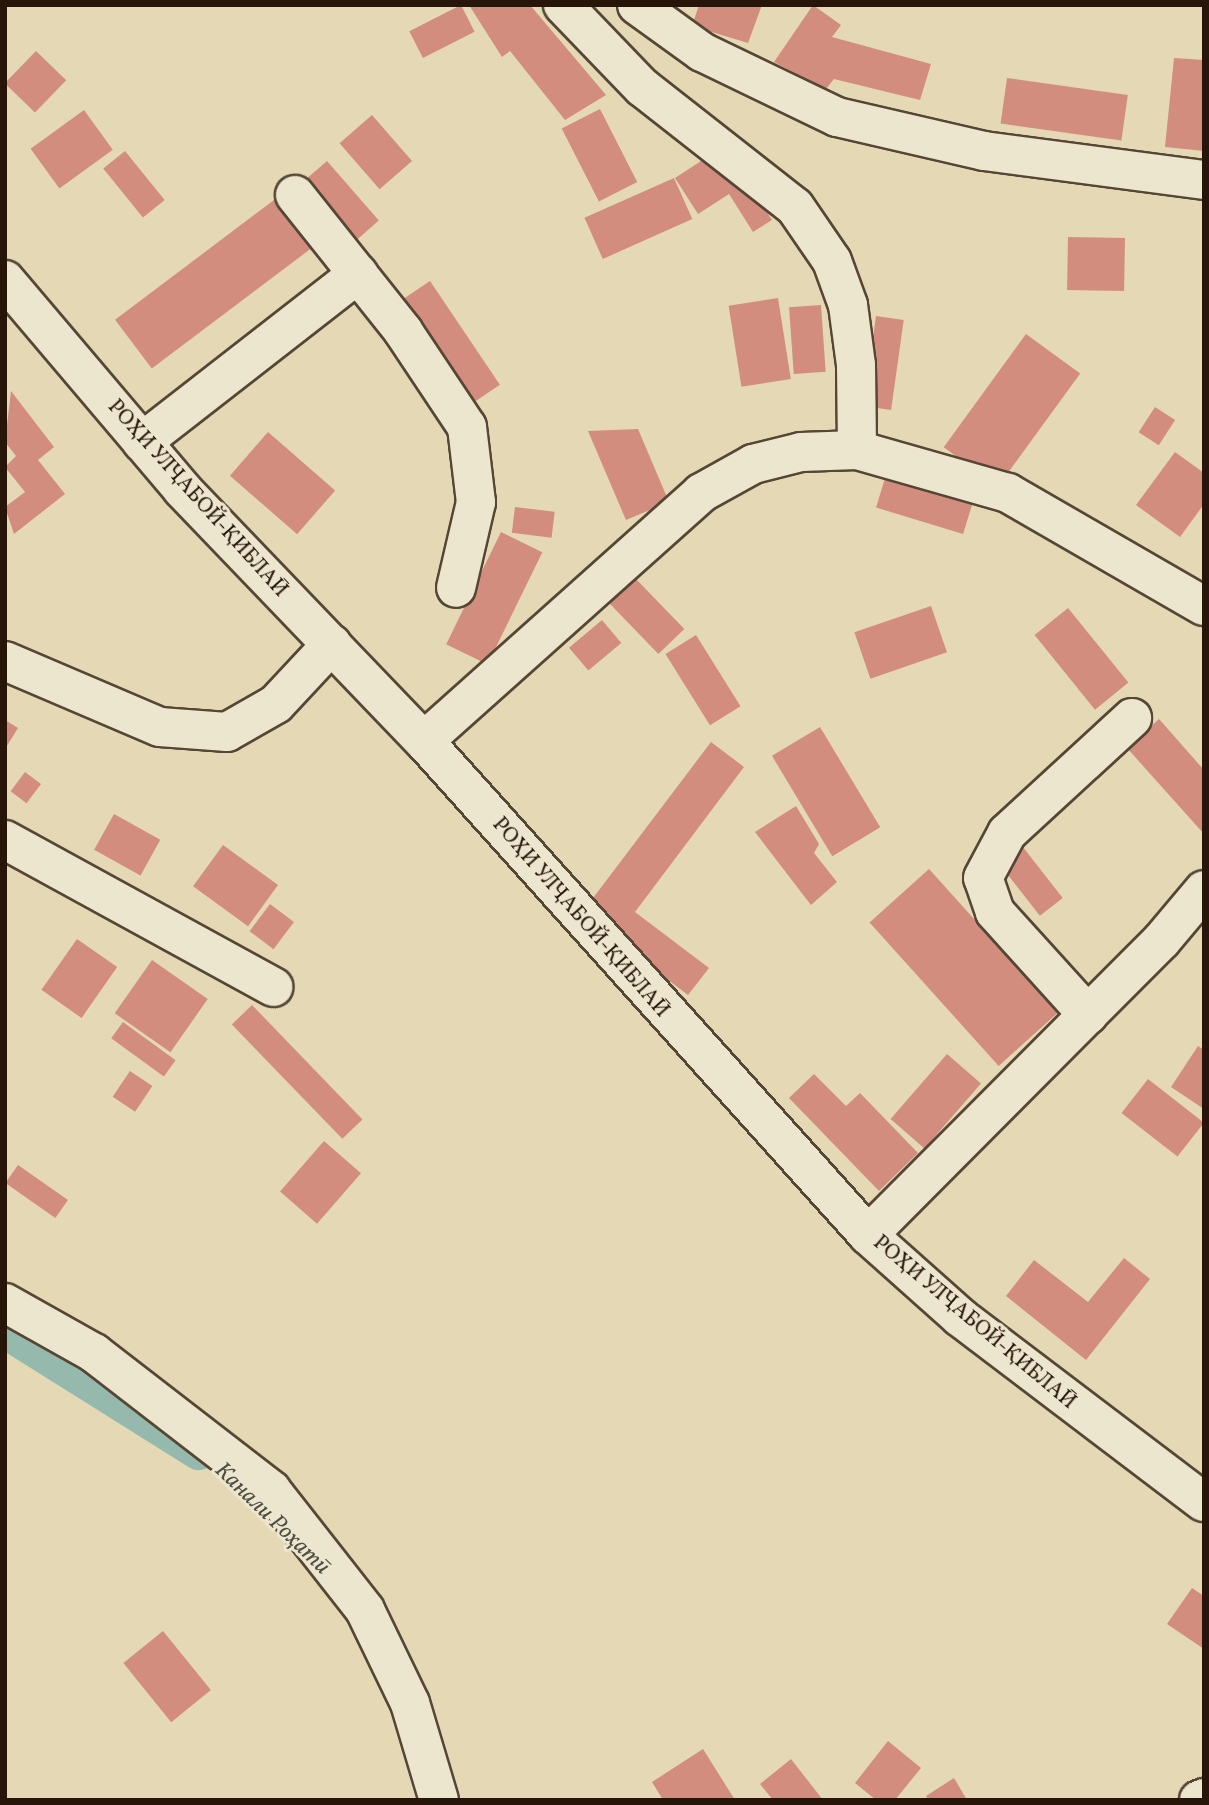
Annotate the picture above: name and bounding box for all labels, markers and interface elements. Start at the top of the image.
street label: РОҲИ УЛҶАБОЙ-ҚИБЛАӢ [102,395,292,603]
street label: РОҲИ УЛҶАБОЙ-ҚИБЛАӢ [486,813,674,1023]
street label: РОҲИ УЛҶАБОЙ-ҚИБЛАӢ [867,1231,1081,1415]
water label: Канали Роҳатӣ [209,1457,335,1581]

